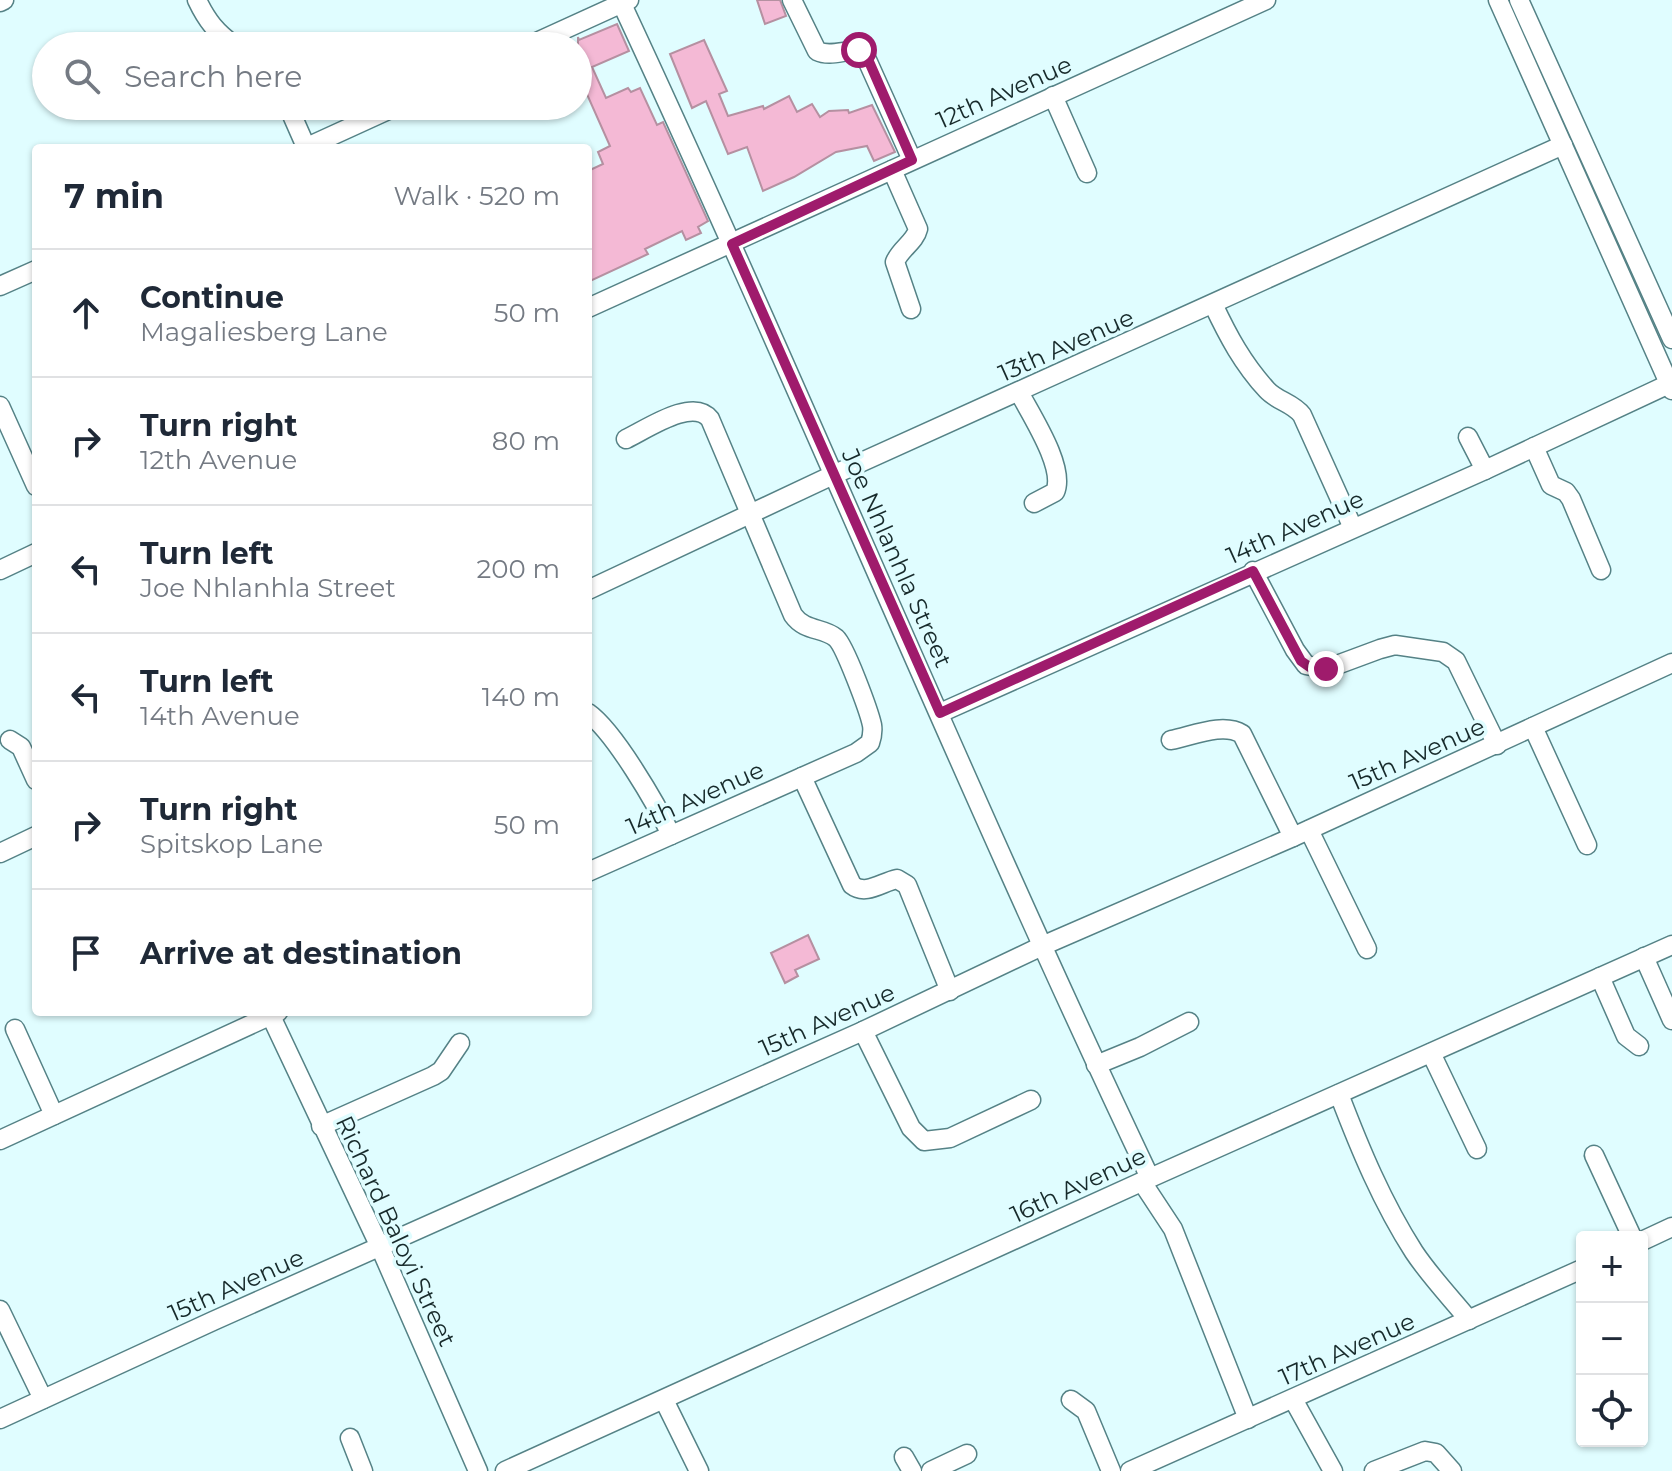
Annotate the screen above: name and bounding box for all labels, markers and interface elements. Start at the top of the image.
search box [32,32,592,120]
route start [841,32,877,68]
street label: 12th Avenue [932,49,1076,135]
icon: search [60,54,104,98]
text: Search here [124,58,302,95]
text: 7 min [64,175,164,217]
text: Walk · 520 m [394,180,560,212]
text: Continue [140,279,284,316]
icon: ahead [64,291,108,335]
text: 50 m [494,297,560,329]
street label: 13th Avenue [994,302,1138,388]
text: Magaliesberg Lane [140,316,388,348]
text: Turn right [140,407,297,444]
icon: right [64,419,108,463]
text: 80 m [492,425,560,457]
street label: Joe Nhlanhla Street [835,443,958,672]
text: 12th Avenue [140,444,297,476]
street label: 14th Avenue [1222,484,1368,570]
text: Turn left [140,535,273,572]
icon: left [64,547,108,591]
text: 200 m [476,553,560,585]
text: Joe Nhlanhla Street [140,572,396,604]
route end [1308,651,1344,687]
text: Turn left [140,663,273,700]
icon: left [64,675,108,719]
text: 140 m [482,681,560,713]
text: 14th Avenue [140,700,300,732]
street label: 15th Avenue [1345,711,1489,797]
street label: 14th Avenue [622,755,768,841]
text: Turn right [140,791,297,828]
icon: right [64,803,108,847]
text: 50 m [494,809,560,841]
text: Spitskop Lane [140,828,323,860]
icon: arrive [64,931,108,975]
text: Arrive at destination [140,935,462,972]
street label: 15th Avenue [755,977,899,1063]
street label: Richard Baloyi Street [330,1111,462,1351]
street label: 16th Avenue [1006,1141,1150,1229]
map controls [1576,1231,1648,1447]
button: + [1576,1231,1648,1303]
street label: 15th Avenue [164,1242,308,1328]
button: − [1576,1303,1648,1375]
street label: 17th Avenue [1275,1306,1419,1392]
button: locate [1576,1375,1648,1447]

